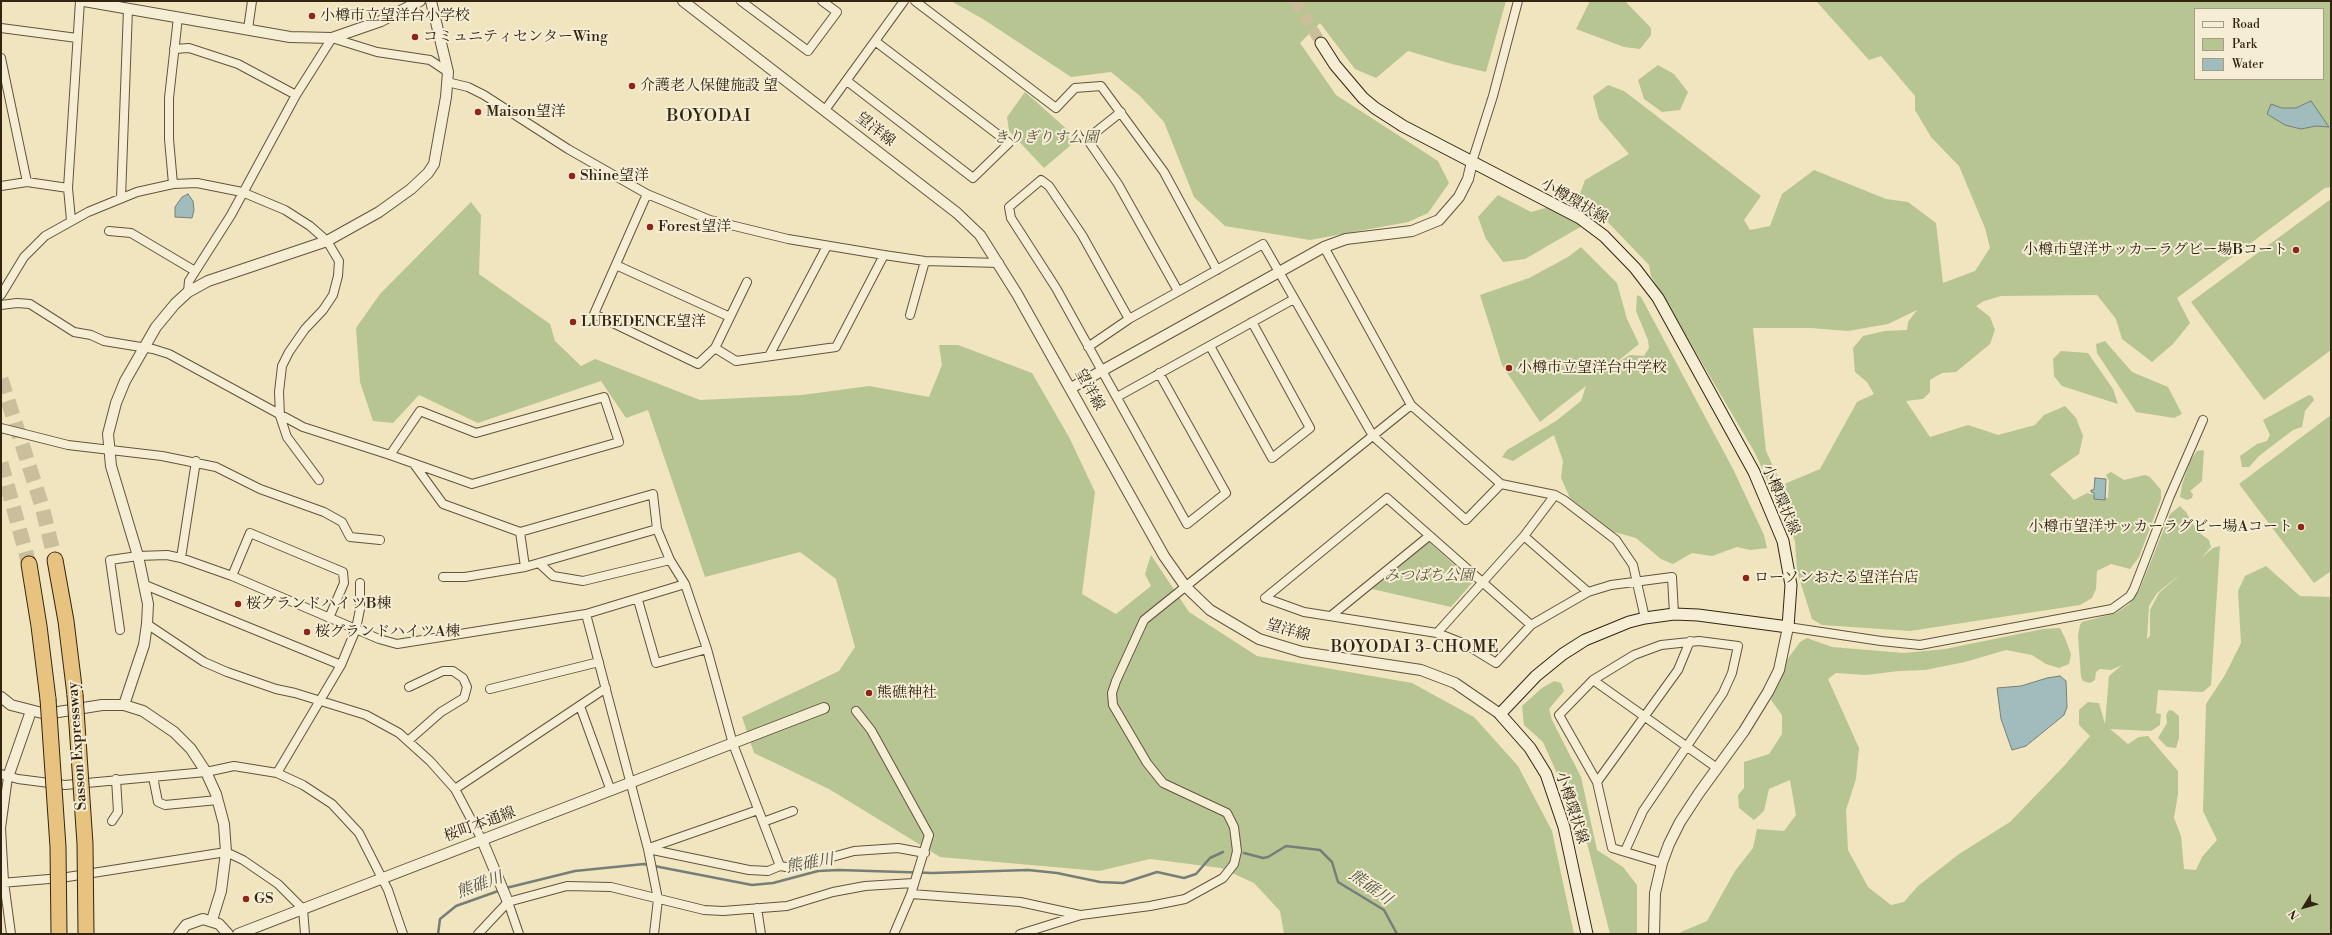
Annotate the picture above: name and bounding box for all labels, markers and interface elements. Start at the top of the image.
place label: 小樽市立望洋台小学校 [320,7,470,25]
legend [2194,8,2324,80]
marker: 小樽市立望洋台小学校 [307,11,317,21]
text: Road [2232,17,2260,32]
place label: コミュニティセンターWing [423,28,608,46]
marker: コミュニティセンターWing [410,32,420,42]
text: Park [2232,37,2257,52]
text: Water [2232,57,2264,72]
place label: 介護老人保健施設 望 [640,77,778,95]
marker: 介護老人保健施設 望 [627,81,637,91]
place label: Maison望洋 [486,103,566,121]
marker: Maison望洋 [473,107,483,117]
district label: BOYODAI [667,107,751,127]
street label: 望洋線 [852,109,898,151]
park label: きりぎりす公園 [994,129,1098,147]
place label: Shine望洋 [580,167,649,185]
marker: Shine望洋 [567,171,577,181]
street label: 小樽環状線 [1537,175,1611,229]
place label: Forest望洋 [658,218,731,236]
marker: Forest望洋 [645,222,655,232]
place label: 小樽市望洋サッカーラグビー場Bコート [2023,241,2288,259]
marker: 小樽市望洋サッカーラグビー場Bコート [2291,245,2301,255]
place label: LUBEDENCE望洋 [581,313,706,331]
marker: LUBEDENCE望洋 [568,317,578,327]
place label: 小樽市立望洋台中学校 [1517,359,1667,377]
marker: 小樽市立望洋台中学校 [1504,363,1514,373]
street label: 望洋線 [1070,366,1108,414]
street label: 小樽環状線 [1757,462,1803,538]
place label: 小樽市望洋サッカーラグビー場Aコート [2028,518,2293,536]
marker: 小樽市望洋サッカーラグビー場Aコート [2296,522,2306,532]
park label: みつばち公園 [1384,567,1474,585]
place label: ローソンおたる望洋台店 [1754,569,1919,587]
marker: ローソンおたる望洋台店 [1741,573,1751,583]
place label: 桜グランドハイツB棟 [246,595,392,613]
marker: 桜グランドハイツB棟 [233,599,243,609]
street label: 望洋線 [1264,616,1312,646]
place label: 桜グランドハイツA棟 [315,623,460,641]
marker: 桜グランドハイツA棟 [302,627,312,637]
district label: BOYODAI 3-CHOME [1331,638,1499,658]
street label: Sasson Expressway [65,681,91,811]
place label: 熊礁神社 [877,684,937,702]
marker: 熊礁神社 [864,688,874,698]
street label: 小樽環状線 [1551,770,1591,846]
street label: 桜町本通線 [442,804,518,846]
water label: 熊碓川 [785,850,835,878]
water label: 熊碓川 [1345,866,1395,910]
water label: 熊碓川 [454,869,506,903]
north arrow [2284,887,2324,927]
place label: GS [254,890,274,908]
marker: GS [241,894,251,904]
text: N [2286,907,2303,922]

